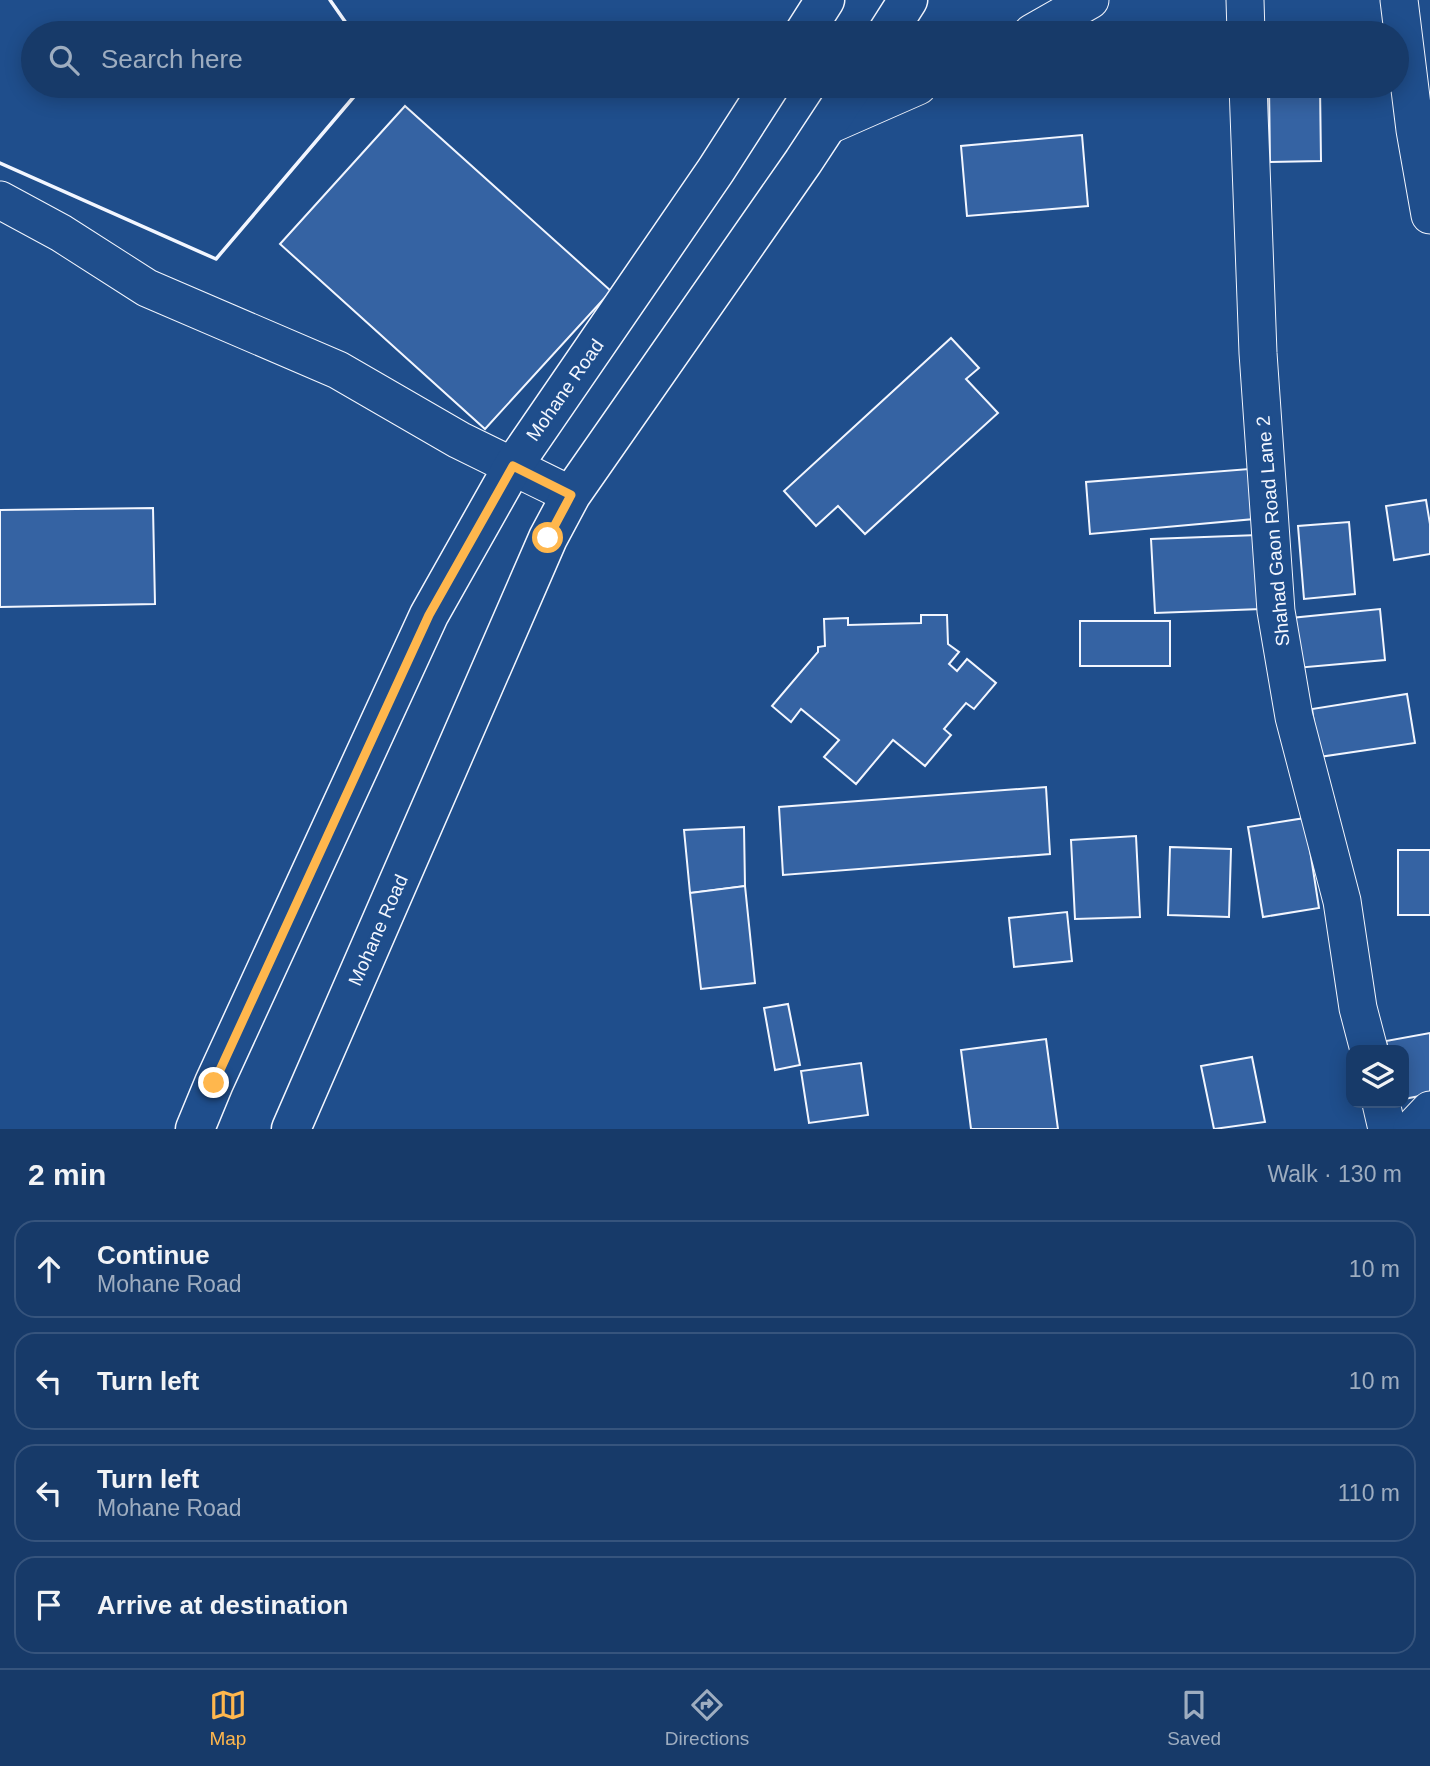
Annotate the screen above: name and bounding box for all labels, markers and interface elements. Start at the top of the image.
search box [21,21,1409,98]
icon: search [45,41,83,79]
text: Search here [101,44,243,74]
street label: Mohane Road [522,335,608,445]
street label: Shahad Gaon Road Lane 2 [1252,415,1294,647]
route start [532,522,563,553]
street label: Mohane Road [344,871,412,989]
map controls [1346,1045,1409,1108]
button: layers [1346,1045,1409,1108]
route end [198,1067,229,1098]
text: 2 min [28,1158,106,1191]
text: Walk · 130 m [1267,1161,1402,1187]
text: Continue [97,1240,210,1270]
icon: ahead [30,1250,68,1288]
text: 10 m [1349,1256,1400,1282]
text: Mohane Road [97,1271,242,1297]
icon: left [30,1362,68,1400]
text: Turn left [97,1366,199,1396]
text: 10 m [1349,1368,1400,1394]
text: Turn left [97,1464,199,1494]
icon: left [30,1474,68,1512]
text: 110 m [1338,1480,1400,1506]
text: Mohane Road [97,1495,242,1521]
icon: arrive [30,1586,68,1624]
text: Arrive at destination [97,1590,348,1620]
tab: Map [209,1686,247,1750]
tab: Directions [665,1686,749,1750]
tab: Saved [1167,1686,1221,1750]

